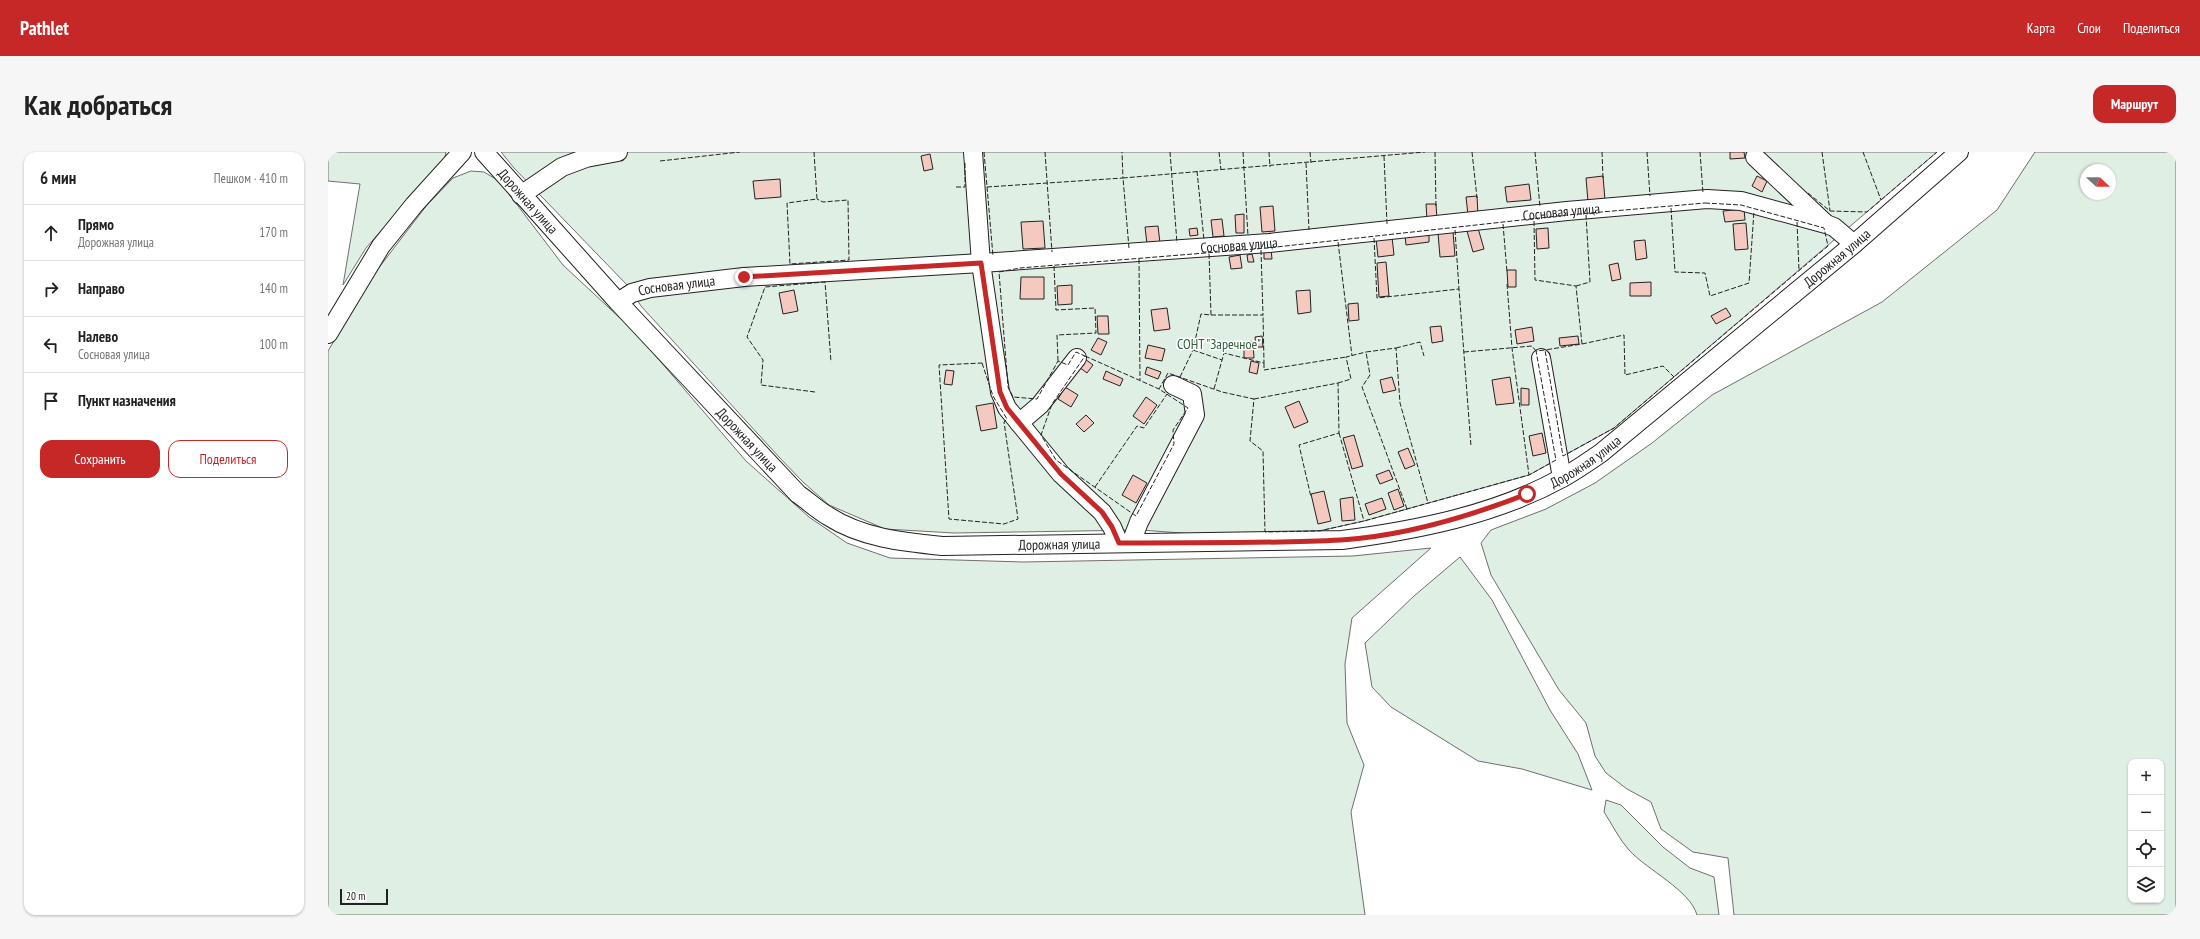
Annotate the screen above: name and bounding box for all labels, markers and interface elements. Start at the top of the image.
text: Pathlet [20,16,69,40]
text: Карта [2027,19,2055,37]
text: Слои [2077,19,2101,37]
text: Поделиться [2123,19,2180,37]
button: Маршрут [2093,85,2176,123]
text: Как добраться [24,86,172,123]
north arrow [2080,164,2116,200]
street label: Дорожная улица [494,165,562,238]
text: 6 мин [40,167,76,189]
text: Пешком · 410 m [214,170,288,187]
street label: Сосновая улица [1522,199,1601,225]
text: Прямо [78,215,114,234]
icon: ahead [40,222,62,244]
text: 170 m [259,224,288,241]
street label: Дорожная улица [1800,225,1874,291]
street label: Сосновая улица [1200,233,1279,257]
text: Дорожная улица [78,234,154,251]
route end [735,268,753,286]
street label: Сосновая улица [636,271,716,300]
icon: right [40,278,62,300]
text: Направо [78,279,125,298]
text: 140 m [259,280,288,297]
text: Налево [78,327,118,346]
icon: left [40,334,62,356]
park label: СОНТ "Заречное" [1177,335,1261,353]
text: 100 m [259,336,288,353]
text: Сосновая улица [78,346,150,363]
icon: arrive [40,390,62,412]
text: Пункт назначения [78,391,176,410]
street label: Дорожная улица [713,404,782,476]
street label: Дорожная улица [1547,431,1625,492]
button: Сохранить [40,440,160,478]
button: Поделиться [168,440,288,478]
route start [1518,485,1536,503]
street label: Дорожная улица [1018,535,1100,554]
map controls [2128,759,2164,903]
button: + [2128,759,2164,795]
button: − [2128,795,2164,831]
button: locate [2128,831,2164,867]
button: layers [2128,867,2164,903]
scale bar [340,887,388,906]
text: 20 m [346,889,365,903]

